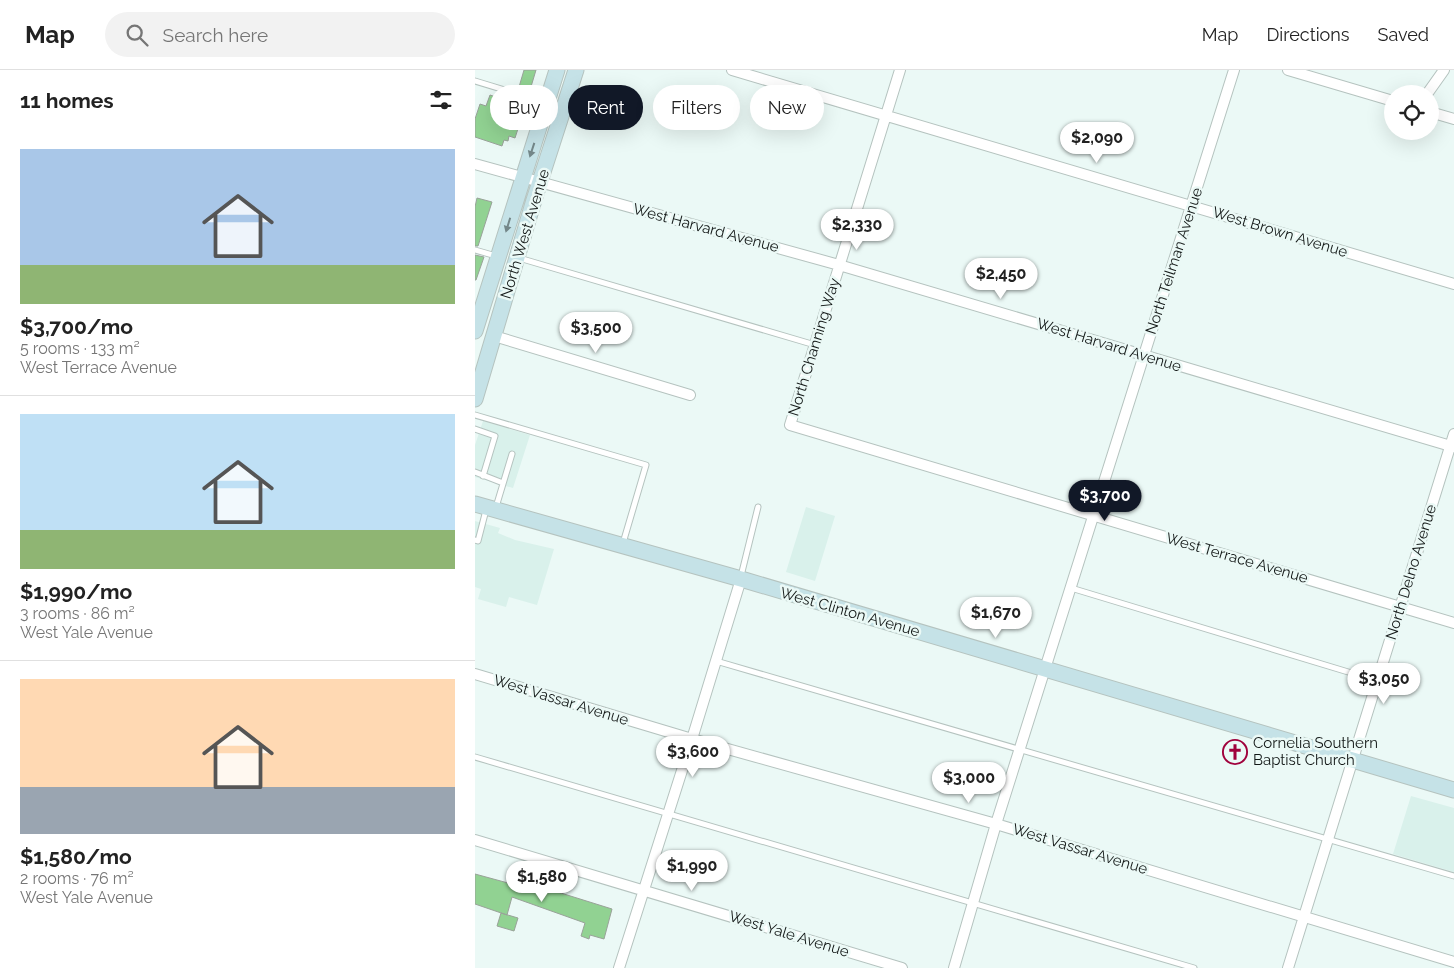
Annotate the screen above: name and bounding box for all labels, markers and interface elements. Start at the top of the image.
search box [105,12,455,57]
text: Map [25,20,75,49]
icon: search [123,21,151,49]
text: Search here [163,24,268,46]
text: Map [1202,24,1238,45]
text: Directions [1266,24,1350,45]
text: Saved [1378,24,1429,45]
chip: Buy [490,85,558,130]
chip: Rent [568,85,643,130]
chip: Filters [653,85,740,130]
chip: New [750,85,824,130]
map controls [1384,85,1439,140]
button: locate [1384,85,1439,140]
icon: filters [427,86,455,114]
text: 11 homes [20,88,114,113]
pin: $2,090 [1056,122,1138,164]
text: $2,090 [1071,128,1123,147]
one-way arrow [527,143,535,158]
street label: North West Avenue [497,167,553,301]
icon: home [193,181,283,271]
street label: North Teilman Avenue [1142,185,1206,337]
street label: West Harvard Avenue [631,200,781,256]
street label: West Brown Avenue [1210,203,1350,261]
pin: $2,330 [816,208,898,251]
text: $2,330 [832,215,882,234]
one-way arrow [503,217,511,232]
pin: $2,450 [960,258,1042,300]
text: $2,450 [976,264,1026,283]
street label: North Channing Way [784,276,844,418]
pin: $3,500 [555,312,637,354]
text: $3,700/mo [20,314,133,339]
street label: West Harvard Avenue [1034,314,1184,376]
text: $3,500 [570,318,622,337]
text: 5 rooms · 133 m² [20,339,140,358]
text: West Terrace Avenue [20,358,177,377]
icon: home [193,447,283,537]
pin: $3,700 [1064,480,1146,522]
text: $3,700 [1079,486,1131,505]
street label: North Delno Avenue [1382,502,1440,642]
street label: West Terrace Avenue [1164,529,1310,587]
text: $1,990/mo [20,579,132,604]
street label: West Clinton Avenue [778,583,922,641]
pin: $1,670 [955,596,1037,639]
text: $1,670 [971,603,1021,622]
text: 3 rooms · 86 m² [20,604,135,623]
text: West Yale Avenue [20,623,153,642]
pin: $3,050 [1343,662,1425,705]
text: $3,050 [1358,669,1410,688]
street label: West Vassar Avenue [491,671,631,729]
icon: home [193,712,283,802]
place label: Cornelia Southern Baptist Church [1253,734,1378,769]
pin: $3,600 [652,736,734,778]
church icon: Cornelia Southern Baptist Church [1222,739,1248,765]
text: $3,600 [667,742,719,761]
pin: $3,000 [928,762,1010,804]
text: $3,000 [943,768,995,787]
street label: West Vassar Avenue [1010,820,1150,878]
text: $1,580/mo [20,844,132,869]
pin: $1,990 [651,850,733,892]
text: $1,990 [667,856,717,875]
pin: $1,580 [501,860,583,903]
text: $1,580 [517,867,567,886]
text: 2 rooms · 76 m² [20,869,134,888]
text: West Yale Avenue [20,888,153,907]
street label: West Yale Avenue [727,907,851,961]

